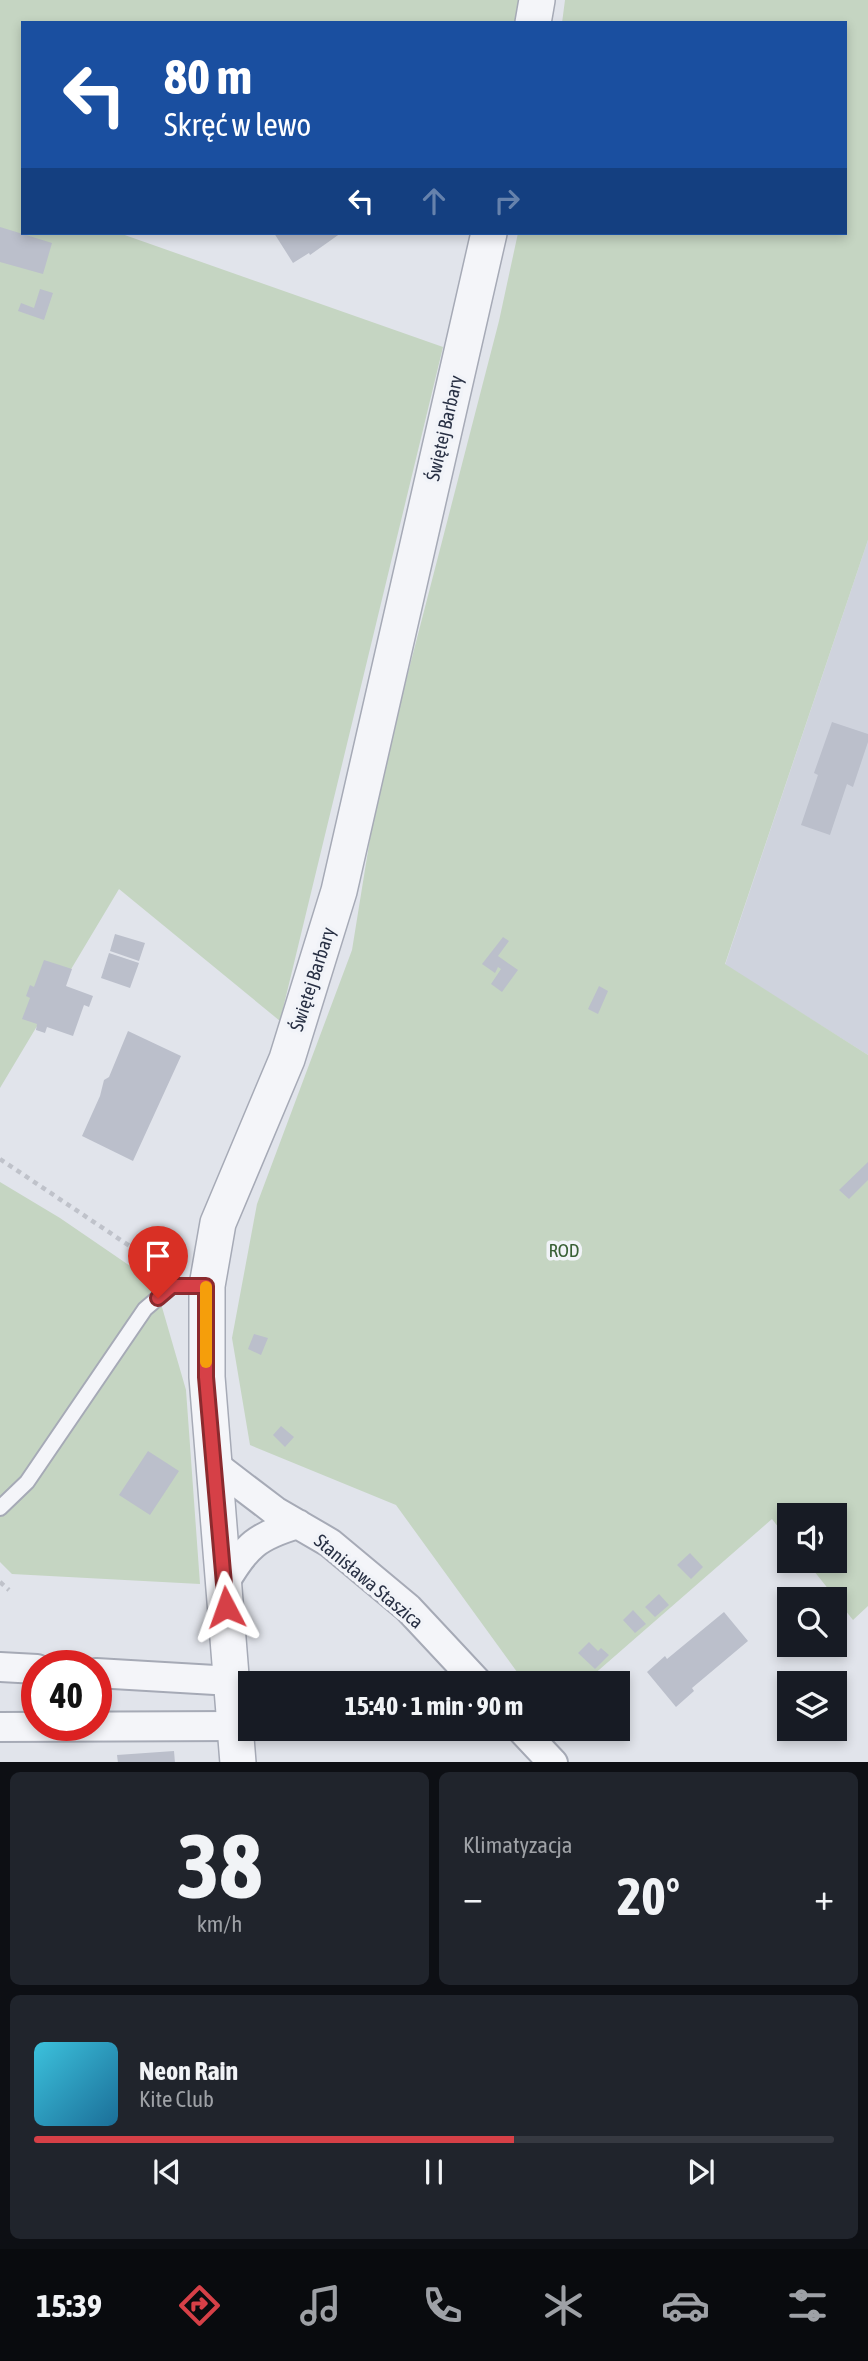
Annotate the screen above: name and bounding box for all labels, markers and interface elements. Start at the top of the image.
text: 80 m [164,48,252,104]
icon: left [49,49,140,140]
text: Skręć w lewo [164,106,311,143]
icon: left [342,182,380,220]
icon: ahead [415,182,453,220]
icon: right [488,182,526,220]
street label: Świętej Barbary [421,373,467,483]
street label: Świętej Barbary [285,924,339,1034]
pin [128,1226,188,1298]
icon: arrive [139,1237,177,1275]
park label: ROD [548,1239,580,1261]
map controls [777,1503,847,1741]
button: sound [777,1503,847,1573]
street label: Stanisława Staszica [310,1529,428,1633]
position arrow [189,1570,263,1644]
button: search [777,1587,847,1657]
speed limit sign: 40 [21,1650,112,1741]
button: layers [777,1671,847,1741]
text: 15:40 · 1 min · 90 m [345,1691,523,1721]
text: 38 [177,1813,262,1917]
text: Klimatyzacja [463,1832,572,1858]
text: 20° [617,1866,680,1926]
text: − [463,1875,483,1918]
text: + [814,1875,834,1918]
text: km/h [197,1911,242,1937]
text: Neon Rain [139,2056,238,2086]
text: Kite Club [139,2086,214,2112]
icon: previous [148,2153,186,2191]
icon: pause [415,2153,453,2191]
icon: next [682,2153,720,2191]
icon: directions [175,2281,224,2330]
icon: music [296,2281,345,2330]
icon: phone [418,2281,467,2330]
icon: climate [539,2281,588,2330]
icon: car [661,2281,710,2330]
icon: filters [783,2281,832,2330]
text: 15:39 [36,2287,102,2324]

